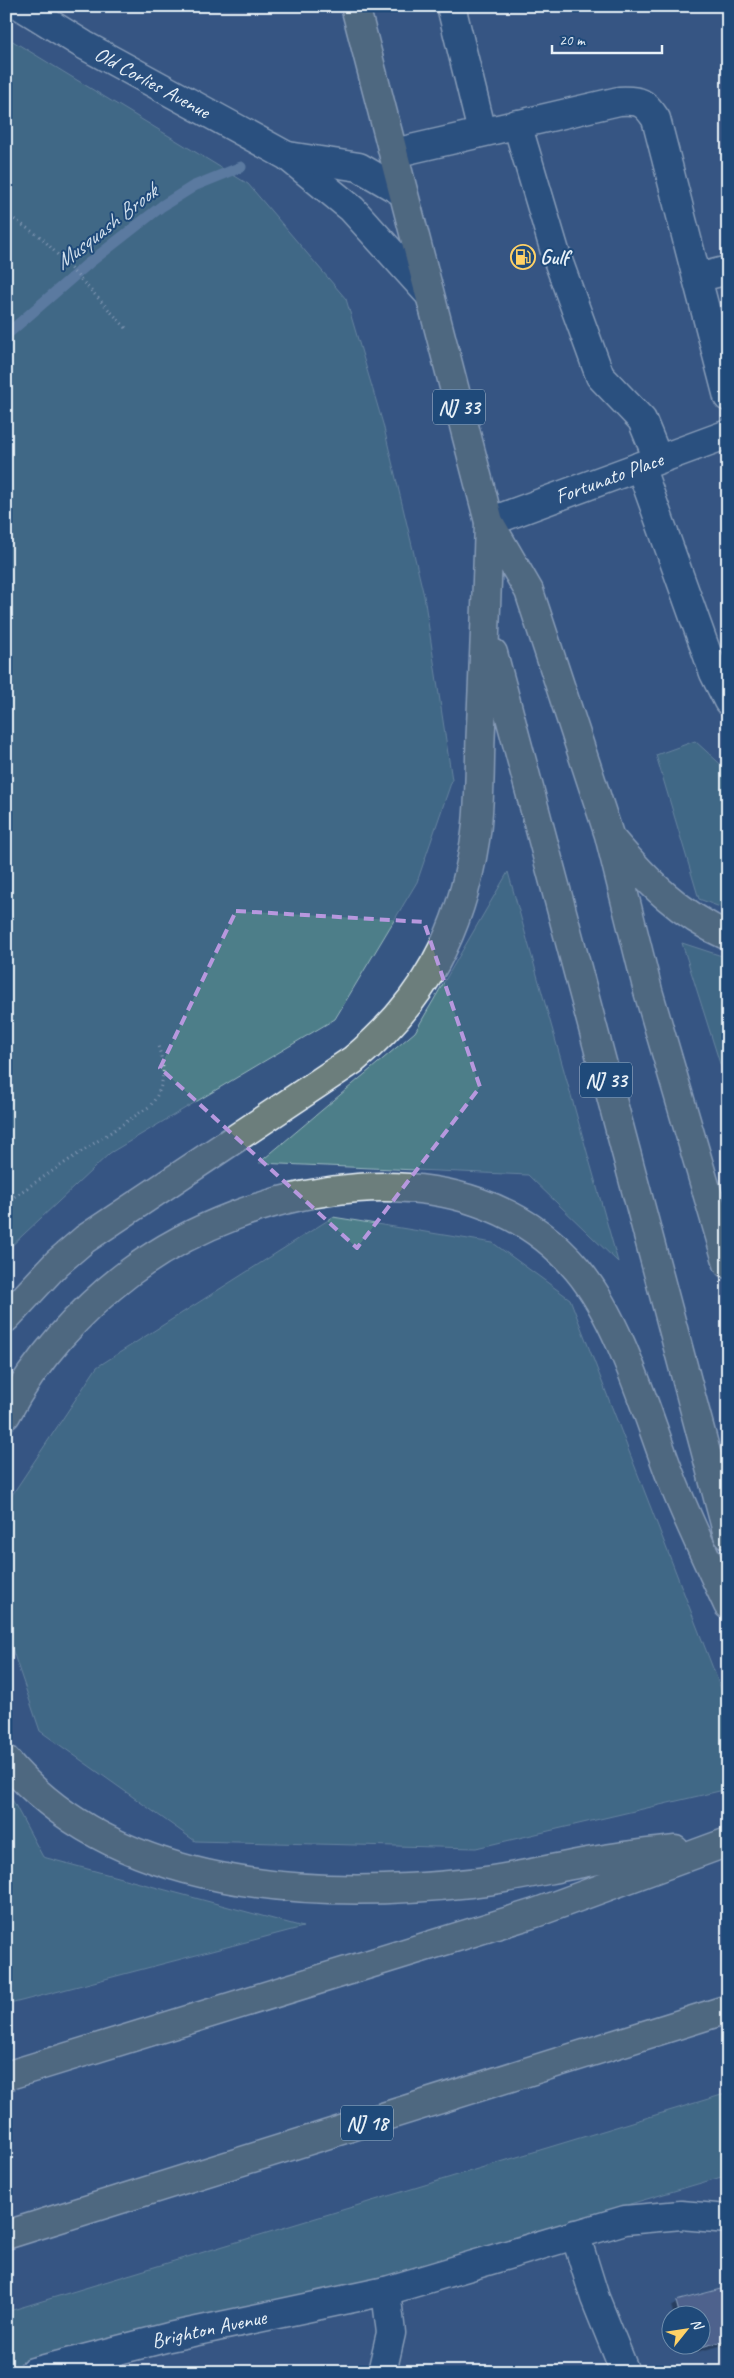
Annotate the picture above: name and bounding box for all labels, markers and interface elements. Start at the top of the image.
scale bar [552,22,662,54]
text: 20 m [559,31,586,50]
street label: Old Corlies Avenue [90,40,216,125]
water label: Musquash Brook [49,176,166,276]
fuel station icon: Gulf [510,244,536,270]
place label: Gulf [540,244,573,270]
road number: NJ 33 [433,390,485,424]
street label: Fortunato Place [552,446,668,509]
road number: NJ 33 [580,1062,632,1098]
road number: NJ 18 [341,2106,393,2140]
street label: Brighton Avenue [149,2304,270,2354]
north arrow [662,2306,712,2356]
text: N [687,2316,708,2334]

